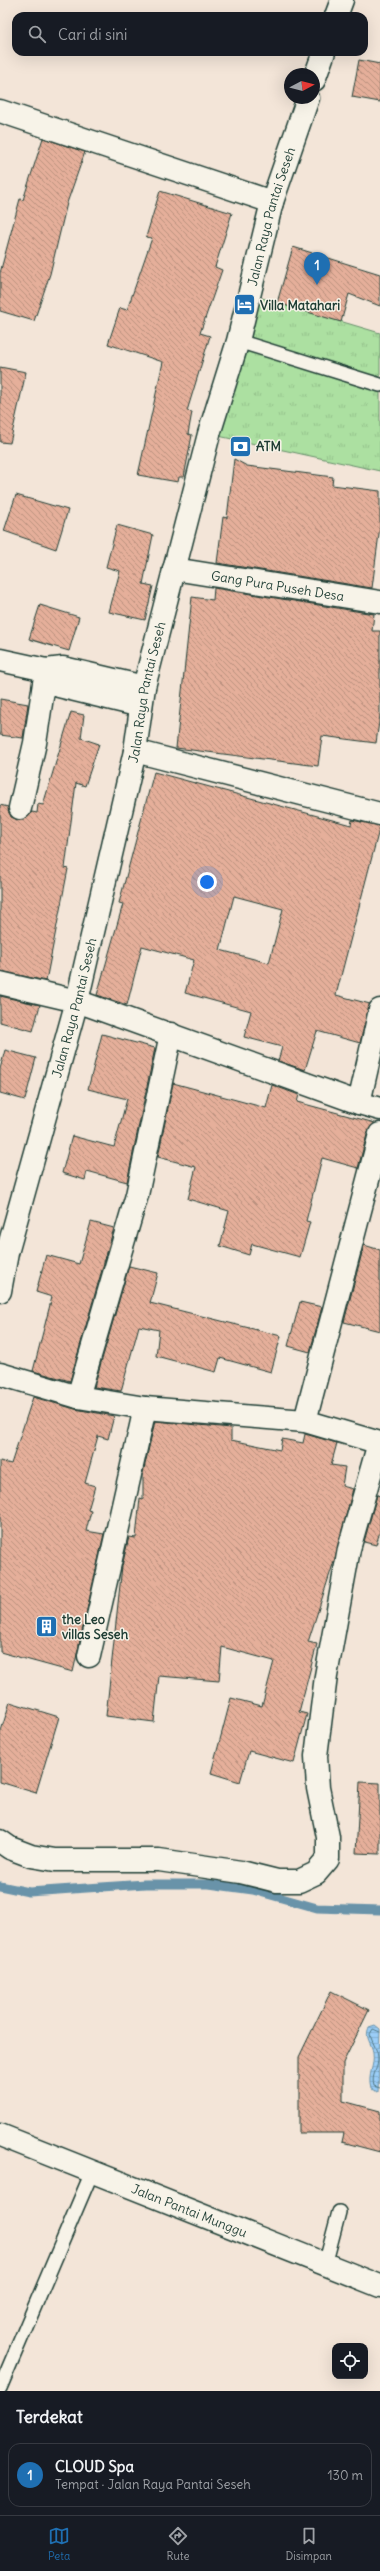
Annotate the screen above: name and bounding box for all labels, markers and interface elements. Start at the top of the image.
search box [12,12,368,56]
icon: search [26,23,48,45]
text: Cari di sini [58,25,127,44]
north arrow [284,68,320,104]
street label: Jalan Raya Pantai Seseh [244,145,299,288]
pin: 1 [304,252,330,285]
hotel icon: Villa Matahari [232,292,258,318]
place label: Villa Matahari [260,297,340,314]
bank icon: ATM [228,433,254,459]
place label: ATM [256,438,281,455]
street label: Gang Pura Puseh Desa [210,567,345,605]
street label: Jalan Raya Pantai Seseh [125,619,170,764]
your location [197,872,217,892]
street label: Jalan Raya Pantai Seseh [48,936,100,1079]
place label: the Leo villas Seseh [62,1611,129,1643]
building icon: the Leo villas Seseh [34,1613,60,1639]
street label: Jalan Pantai Munggu [129,2180,250,2242]
map controls [332,2343,368,2379]
button: locate [332,2343,368,2379]
text: Terdekat [16,2406,83,2428]
text: CLOUD Spa [55,2457,134,2476]
text: 1 [27,2467,33,2484]
text: 130 m [327,2467,363,2484]
text: Tempat · Jalan Raya Pantai Seseh [55,2476,251,2493]
tab: Peta [48,2525,70,2563]
tab: Rute [166,2525,189,2563]
tab: Disimpan [286,2525,332,2563]

